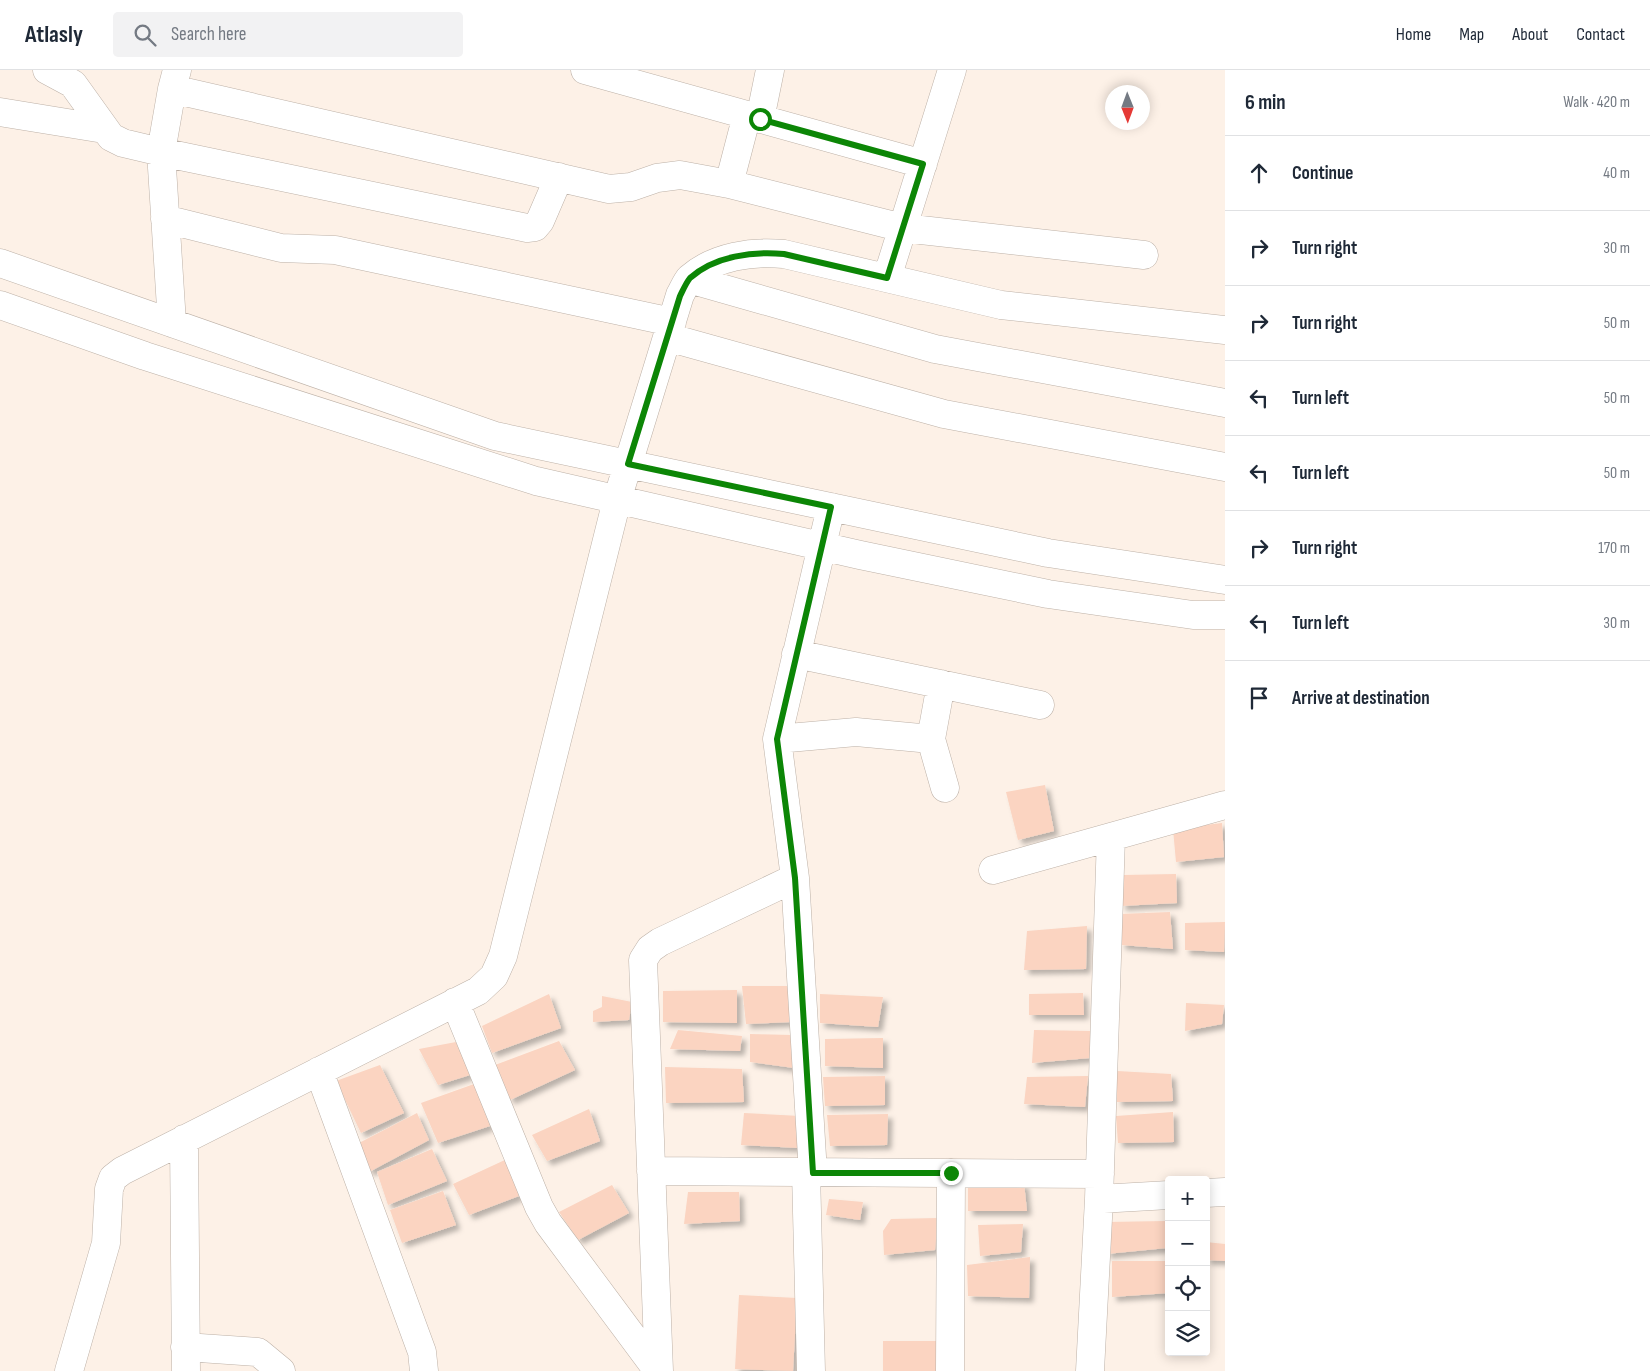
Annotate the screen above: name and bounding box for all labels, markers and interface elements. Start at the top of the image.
search box [113,12,463,57]
text: Atlasly [25,20,83,49]
icon: search [131,21,159,49]
text: Search here [171,23,246,46]
text: Home [1396,24,1431,45]
text: Map [1459,24,1484,45]
text: About [1512,24,1548,45]
text: Contact [1576,24,1625,45]
north arrow [1105,85,1150,130]
text: 6 min [1245,90,1286,115]
text: Walk · 420 m [1563,93,1630,112]
route start [749,108,772,131]
icon: ahead [1245,159,1273,187]
text: Continue [1292,162,1353,185]
text: 40 m [1603,164,1630,183]
icon: right [1245,234,1273,262]
text: Turn right [1292,237,1357,260]
text: 30 m [1603,239,1630,258]
icon: right [1245,309,1273,337]
text: Turn right [1292,312,1357,335]
text: 50 m [1604,314,1630,333]
icon: left [1245,384,1273,412]
text: Turn left [1292,387,1349,410]
text: 50 m [1604,389,1630,408]
icon: left [1245,459,1273,487]
text: Turn left [1292,462,1349,485]
text: 50 m [1604,464,1630,483]
icon: right [1245,534,1273,562]
text: Turn right [1292,537,1357,560]
text: 170 m [1598,539,1630,558]
icon: left [1245,609,1273,637]
text: Turn left [1292,612,1349,635]
text: 30 m [1603,614,1630,633]
icon: arrive [1245,684,1273,712]
text: Arrive at destination [1292,687,1430,710]
route end [940,1162,963,1185]
map controls [1165,1176,1210,1356]
button: + [1165,1176,1210,1221]
button: − [1165,1221,1210,1266]
button: locate [1165,1266,1210,1311]
button: layers [1165,1311,1210,1356]

